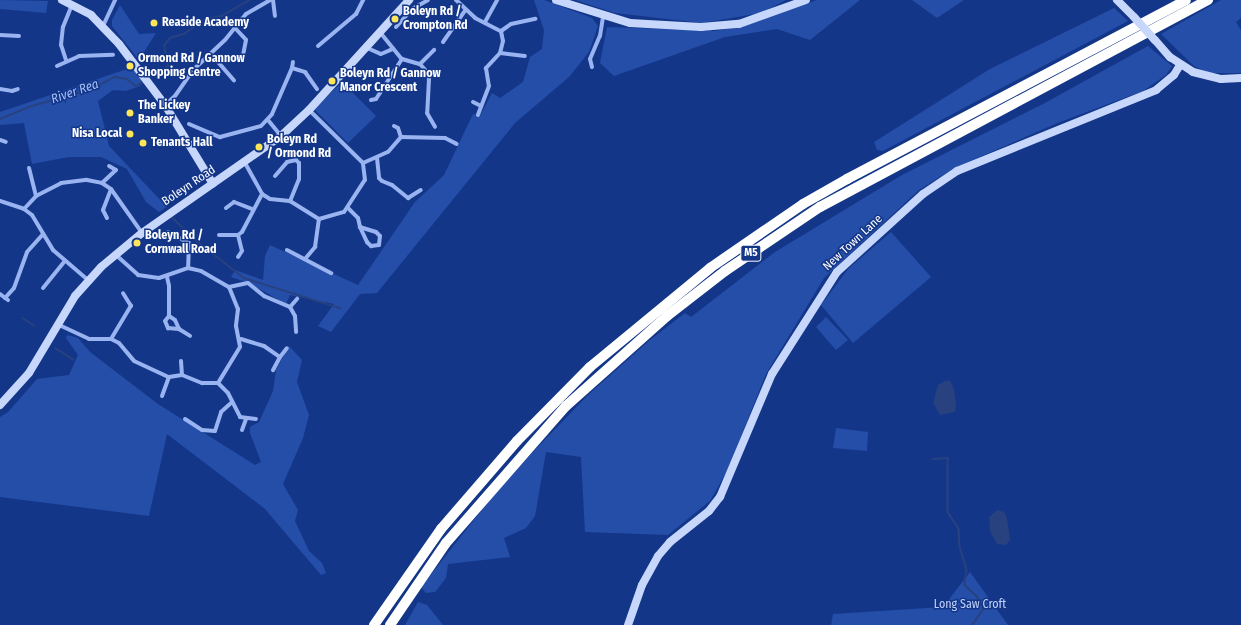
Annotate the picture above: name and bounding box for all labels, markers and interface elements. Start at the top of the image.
place label: Boleyn Rd / Crompton Rd [403,5,468,33]
marker: Boleyn Rd / Crompton Rd [390,14,400,24]
place label: Reaside Academy [162,16,249,30]
marker: Reaside Academy [149,18,159,28]
place label: Ormond Rd / Gannow Shopping Centre [138,52,245,80]
marker: Ormond Rd / Gannow Shopping Centre [125,61,135,71]
place label: Boleyn Rd / Gannow Manor Crescent [340,67,441,95]
marker: Boleyn Rd / Gannow Manor Crescent [327,76,337,86]
water label: River Rea [49,77,101,107]
place label: The Lickey Banker [138,99,190,127]
marker: The Lickey Banker [125,108,135,118]
place label: Nisa Local [72,127,122,141]
marker: Nisa Local [125,129,135,139]
place label: Boleyn Rd / Ormond Rd [267,133,331,161]
place label: Tenants Hall [151,136,212,150]
marker: Tenants Hall [138,138,148,148]
marker: Boleyn Rd / Ormond Rd [254,142,264,152]
street label: Boleyn Road [160,163,218,209]
street label: New Town Lane [820,212,886,274]
place label: Boleyn Rd / Cornwall Road [145,229,216,257]
marker: Boleyn Rd / Cornwall Road [132,238,142,248]
road number: M5 [740,244,762,262]
park label: Long Saw Croft [934,598,1006,612]

